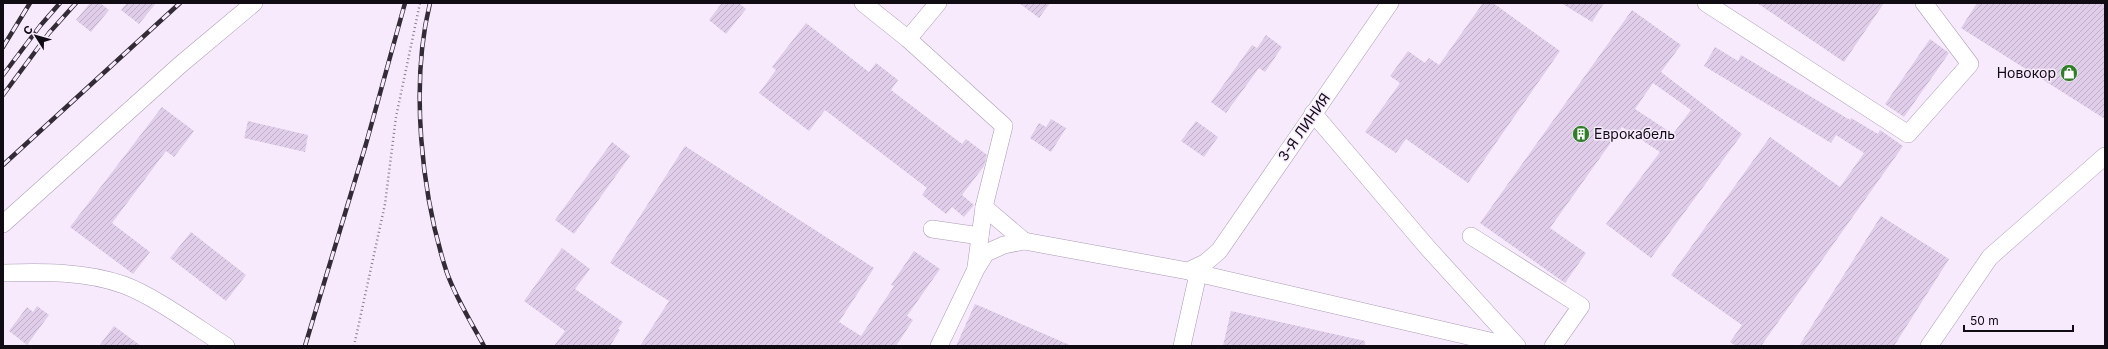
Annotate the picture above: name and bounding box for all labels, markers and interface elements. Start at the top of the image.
north arrow [16,16,56,56]
text: С [20,23,36,37]
shop icon: Новокор [2059,63,2079,83]
place label: Новокор [1997,64,2056,81]
street label: 3-Я ЛИНИЯ [1274,89,1333,164]
building icon: Еврокабель [1571,124,1591,144]
place label: Еврокабель [1594,125,1675,142]
scale bar [1964,307,2073,333]
text: 50 m [1970,313,1999,328]

